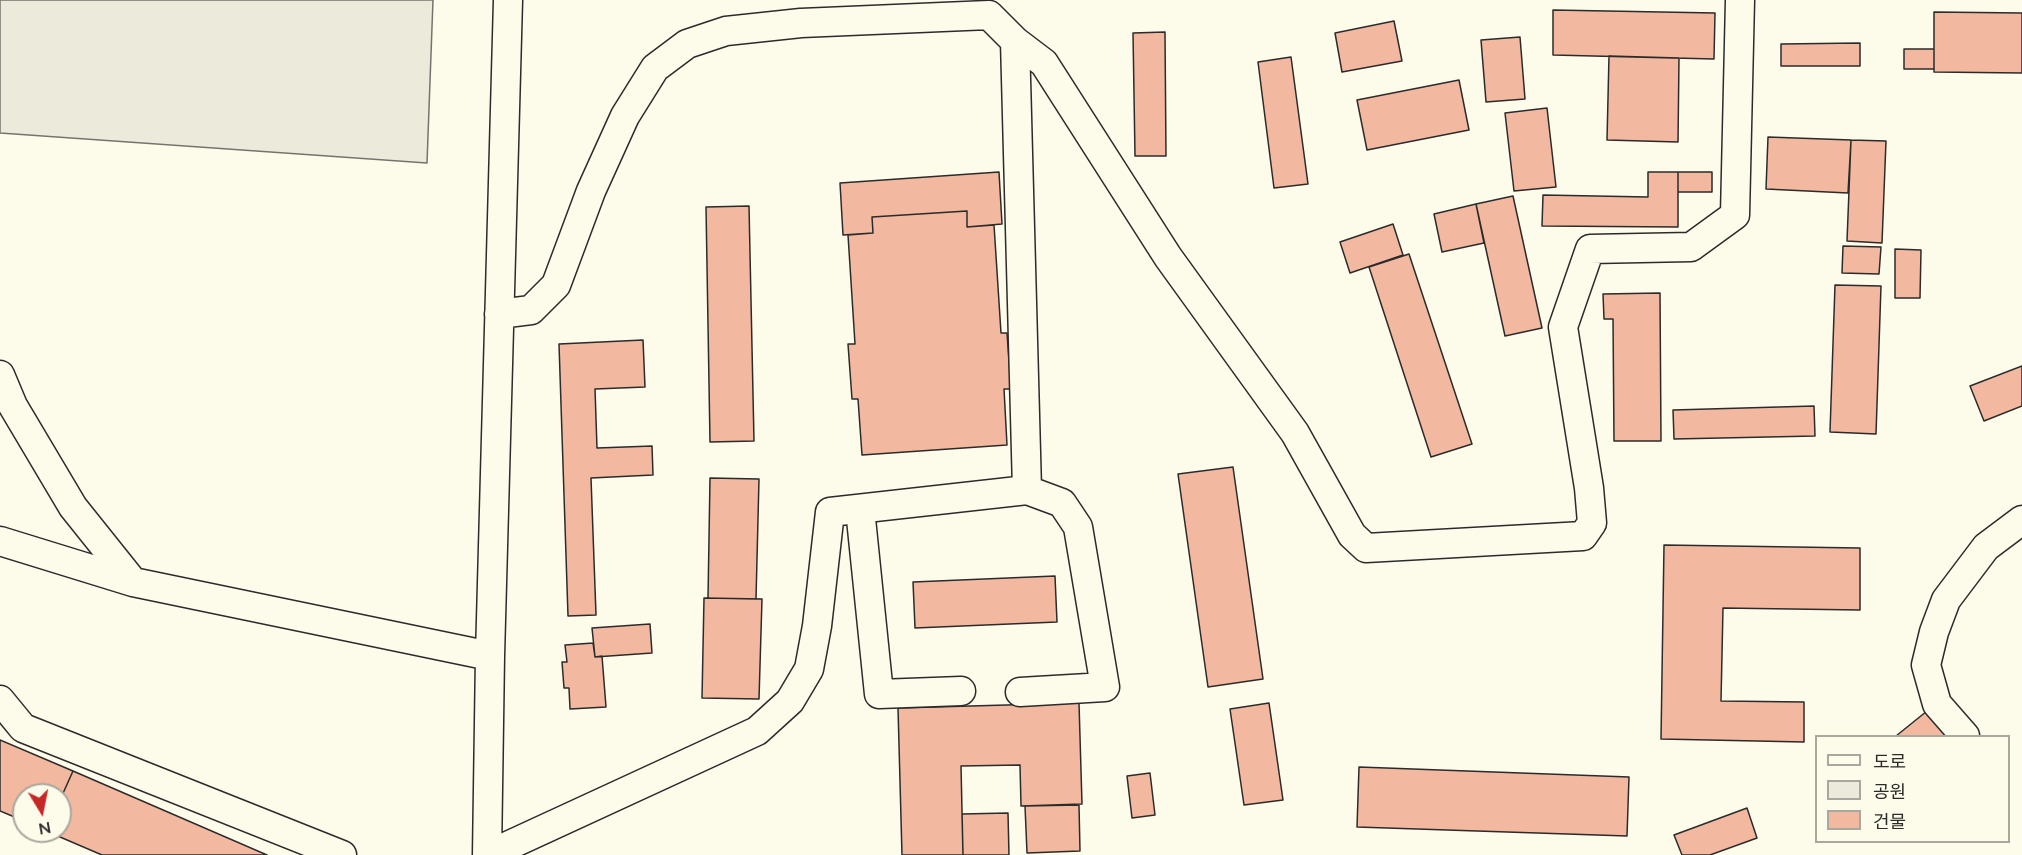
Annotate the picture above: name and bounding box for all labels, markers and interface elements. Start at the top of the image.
legend [1815,735,2010,843]
text: 도로 [1873,750,1906,772]
text: 공원 [1873,780,1906,802]
north arrow [12,783,72,843]
text: 건물 [1873,810,1906,832]
text: N [37,819,53,840]

